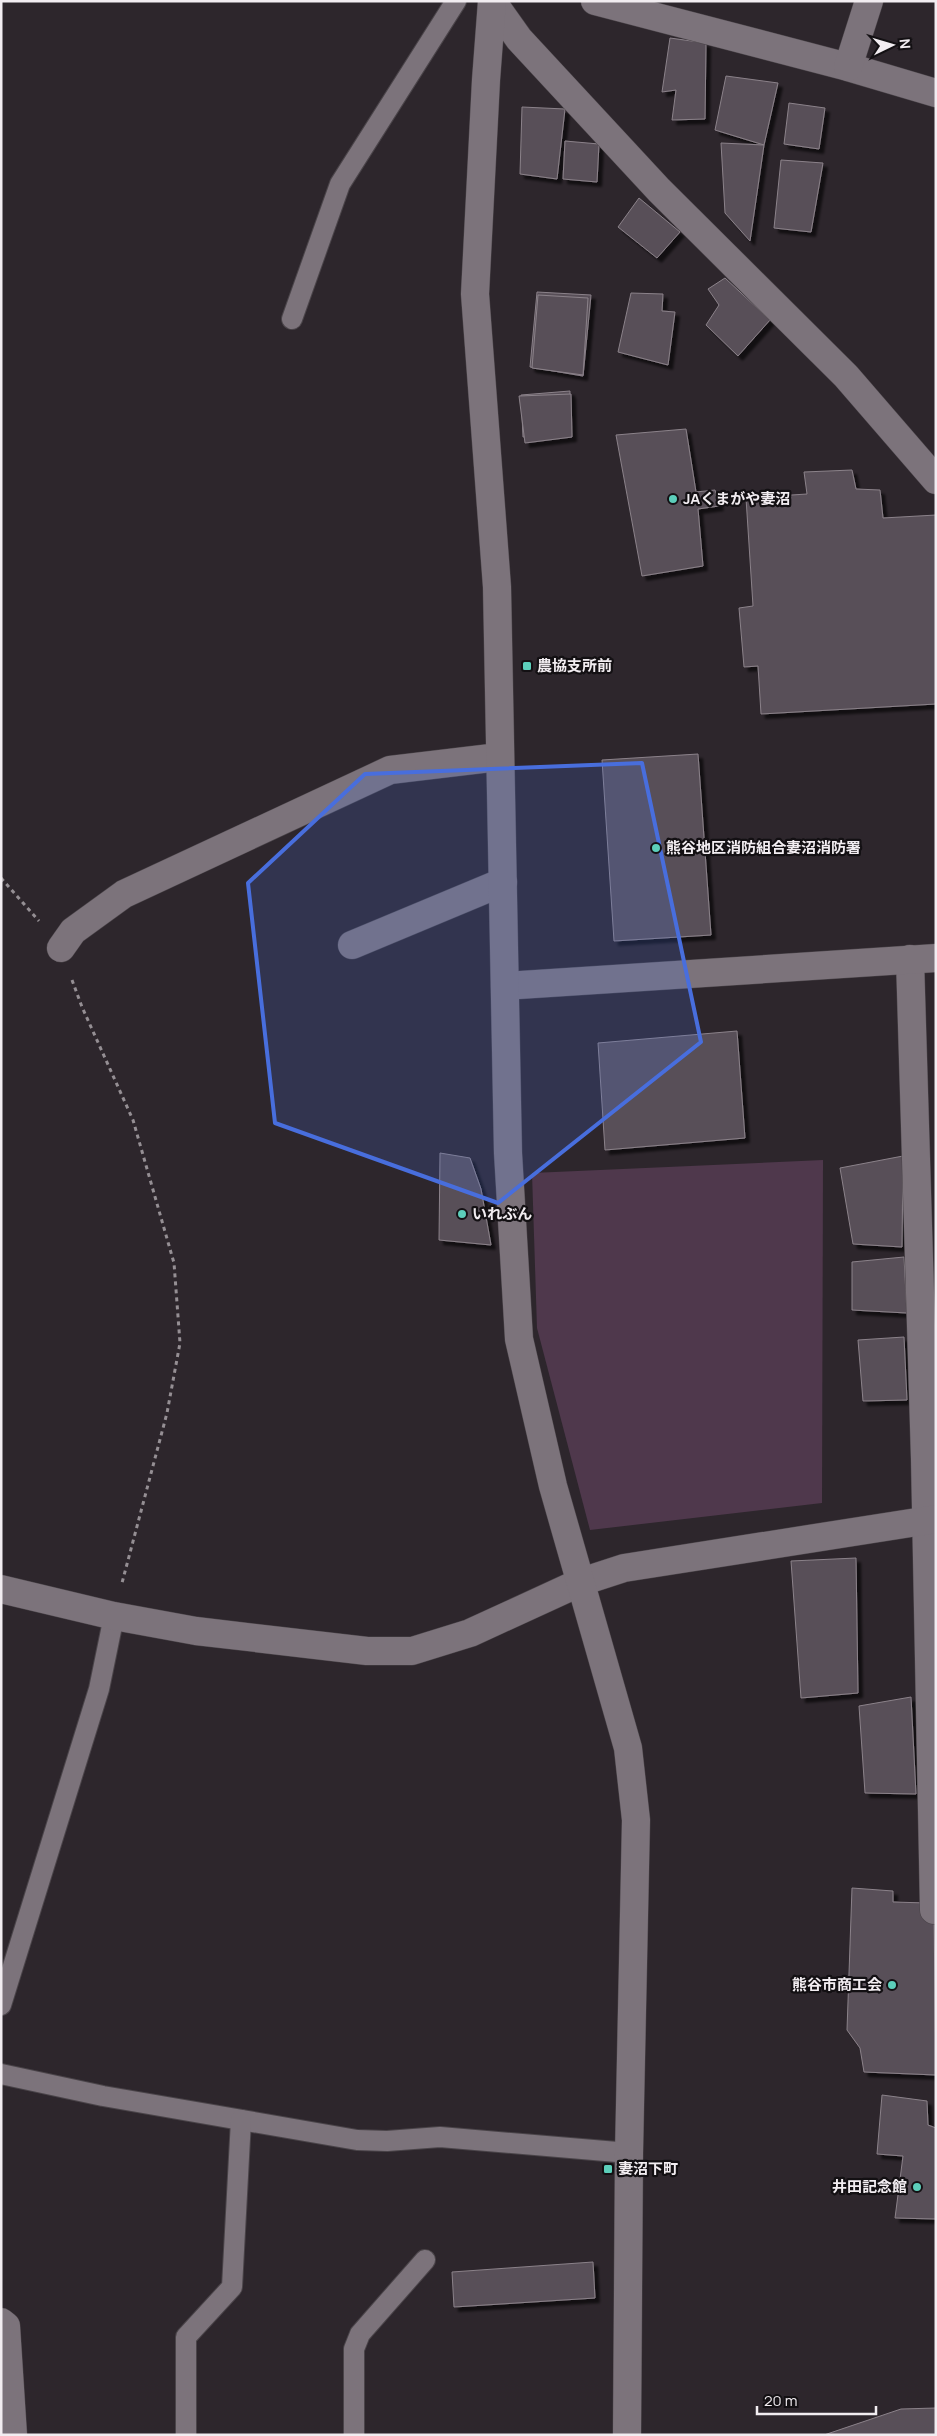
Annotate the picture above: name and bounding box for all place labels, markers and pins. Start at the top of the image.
place label: JAくまがや妻沼 [683,488,790,509]
marker: JAくまがや妻沼 [667,493,679,505]
place label: 農協支所前 [537,655,612,676]
marker: 農協支所前 [521,660,533,672]
place label: 熊谷地区消防組合妻沼消防署 [666,837,861,858]
marker: 熊谷地区消防組合妻沼消防署 [650,842,662,854]
place label: いれぶん [472,1203,532,1224]
marker: いれぶん [456,1208,468,1220]
place label: 熊谷市商工会 [792,1974,882,1995]
marker: 熊谷市商工会 [886,1979,898,1991]
place label: 妻沼下町 [618,2158,678,2179]
marker: 妻沼下町 [602,2163,614,2175]
place label: 井田記念館 [832,2176,907,2197]
marker: 井田記念館 [911,2181,923,2193]

